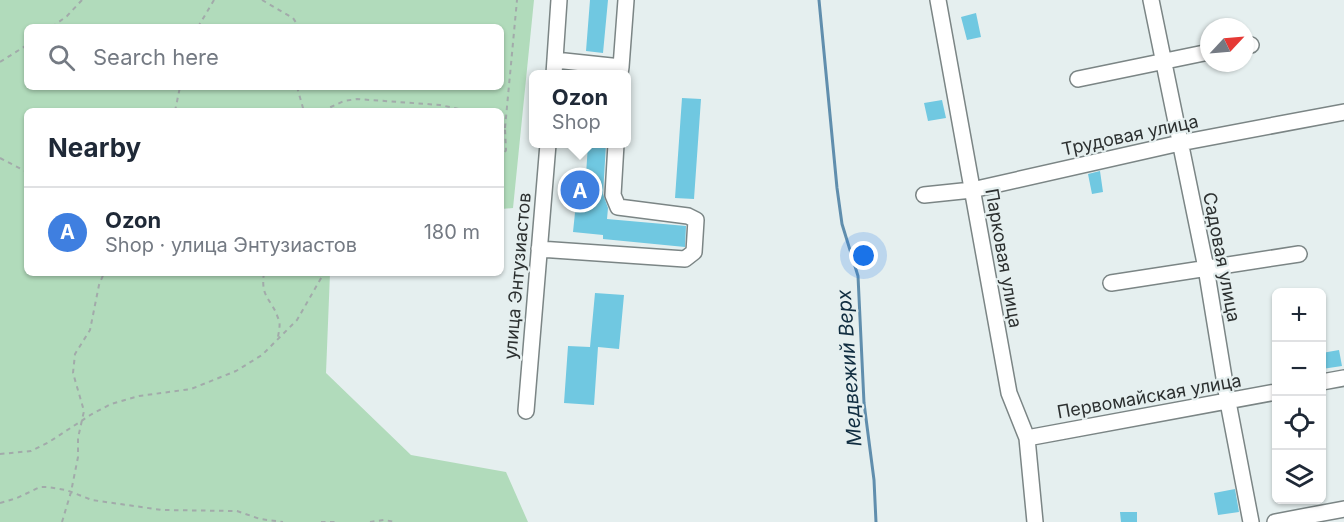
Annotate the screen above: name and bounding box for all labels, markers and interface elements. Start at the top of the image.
north arrow [1200,18,1254,72]
search box [24,24,504,90]
icon: search [45,41,78,74]
text: Search here [93,44,219,70]
popup [529,70,631,148]
text: Ozon [552,84,608,110]
text: Shop [552,110,601,134]
street label: Трудовая улица [1060,110,1200,160]
text: Nearby [48,132,141,163]
pin: A [560,168,600,213]
street label: Парковая улица [981,187,1027,329]
street label: Садовая улица [1199,190,1245,324]
street label: улица Энтузиастов [499,192,535,360]
text: Ozon [105,207,161,233]
text: A [60,220,75,244]
text: 180 m [424,220,480,244]
text: Shop · улица Энтузиастов [105,233,357,257]
your location [849,241,878,270]
map controls [1272,288,1326,504]
button: + [1272,288,1326,342]
water label: Медвежий Верх [832,289,866,447]
button: − [1272,342,1326,396]
street label: Первомайская улица [1055,369,1243,423]
button: locate [1272,396,1326,450]
button: layers [1272,450,1326,504]

